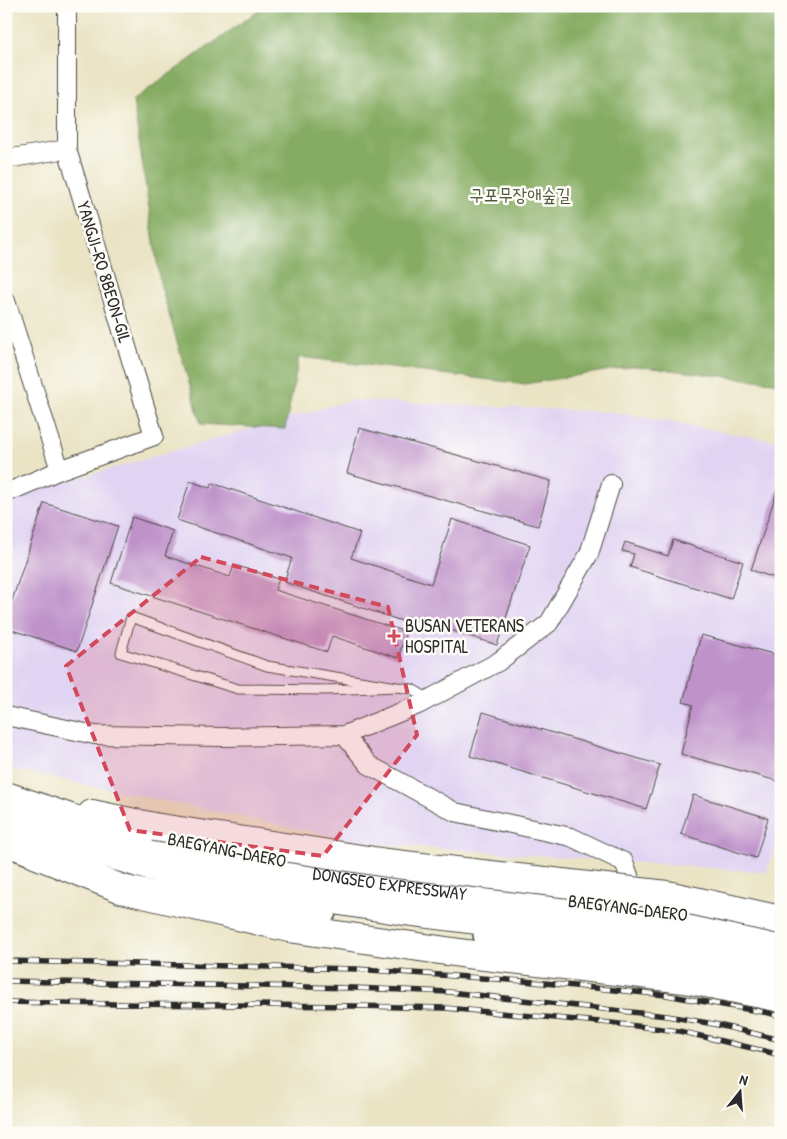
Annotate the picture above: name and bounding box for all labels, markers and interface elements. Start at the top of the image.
park label: 구포무장애숲길 [469,182,571,207]
street label: YANGJI-RO 8BEON-GIL [71,198,138,346]
place label: BUSAN VETERANS HOSPITAL [405,613,524,659]
marker: BUSAN VETERANS HOSPITAL [387,629,401,643]
street label: BAEGYANG-DAERO [166,826,288,873]
street label: DONGSEO EXPRESSWAY [311,860,468,906]
street label: BAEGYANG-DAERO [567,888,689,927]
north arrow [714,1066,764,1116]
text: N [738,1069,751,1089]

